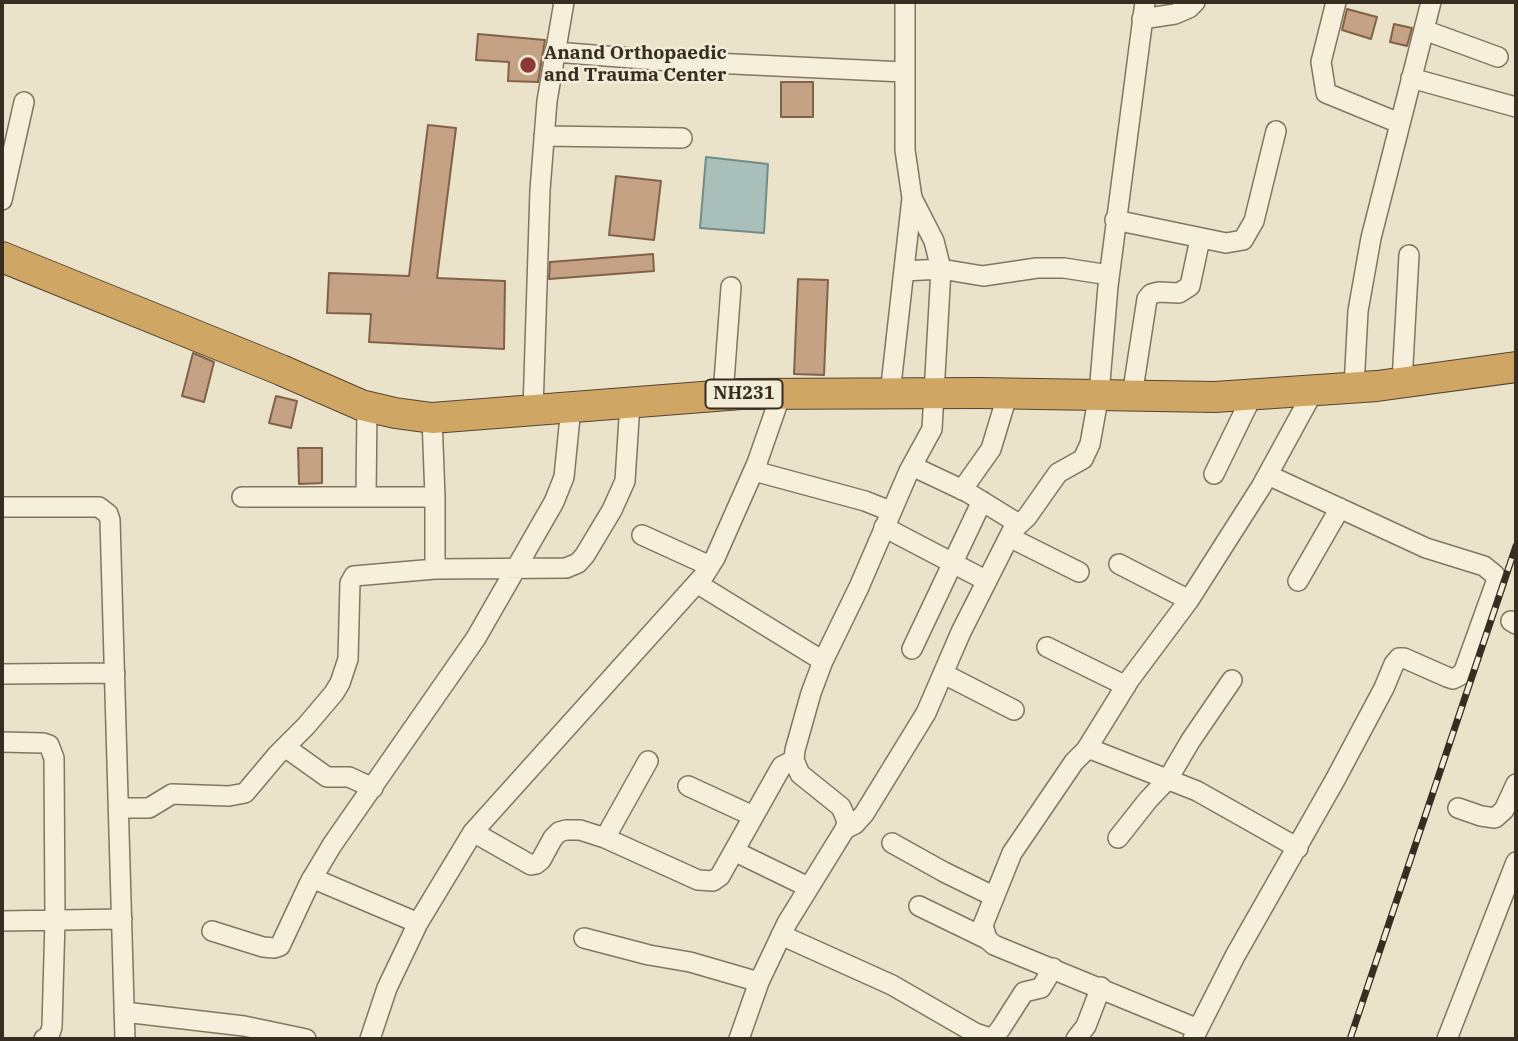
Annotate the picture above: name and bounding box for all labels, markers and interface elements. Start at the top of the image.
place label: Anand Orthopaedic and Trauma Center [544,43,727,87]
marker: Anand Orthopaedic and Trauma Center [518,55,538,75]
road number: NH231 [706,380,782,408]

